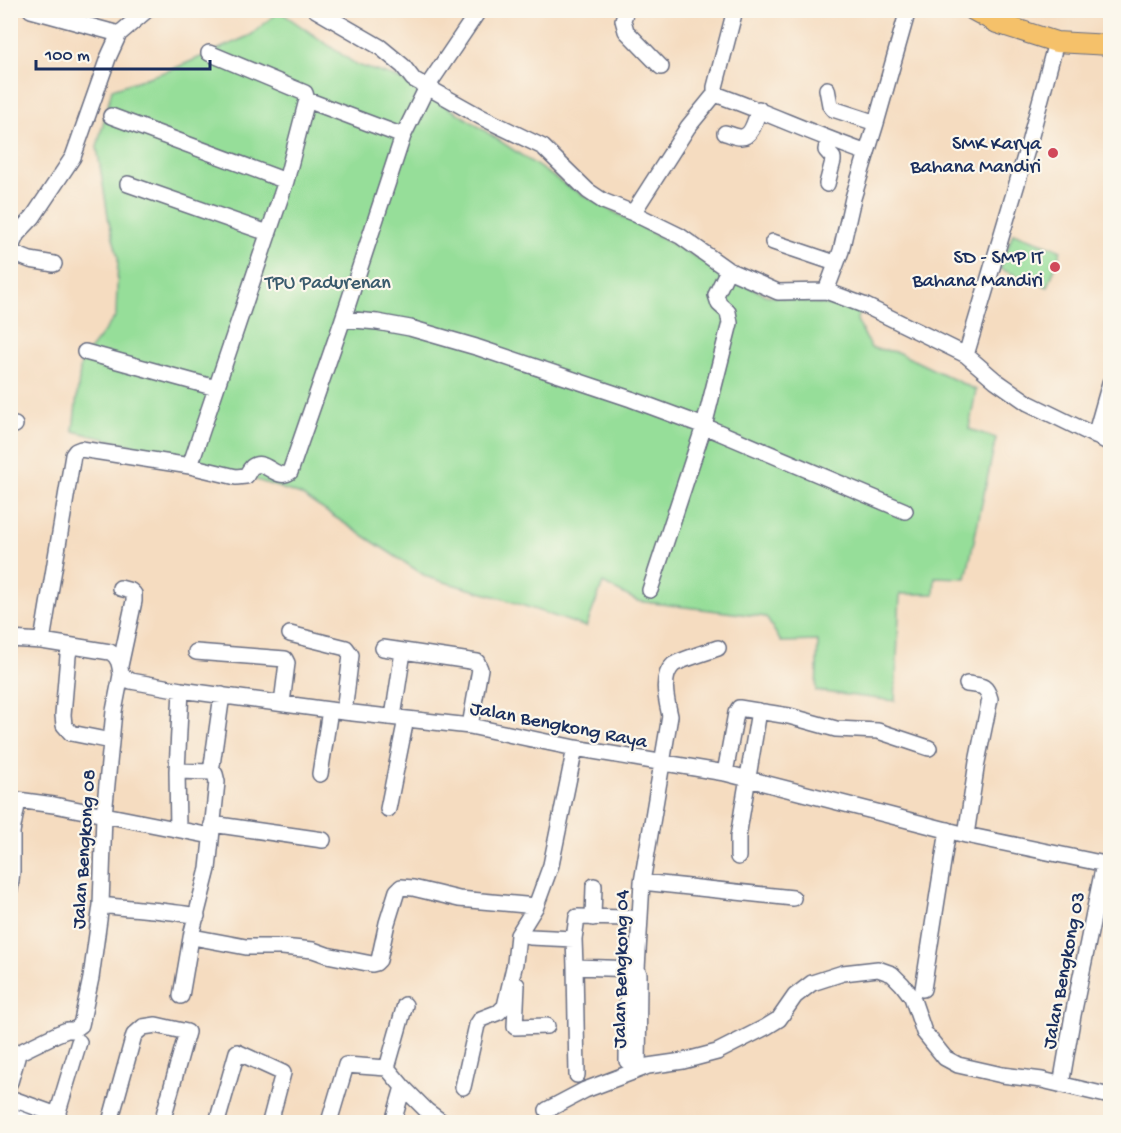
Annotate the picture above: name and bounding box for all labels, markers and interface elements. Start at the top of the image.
scale bar [36,33,210,71]
text: 100 m [44,46,90,67]
place label: SMK Karya Bahana Mandiri [910,134,1042,180]
marker: SMK Karya Bahana Mandiri [1046,146,1060,160]
place label: SD - SMP IT Bahana Mandiri [912,248,1044,294]
marker: SD - SMP IT Bahana Mandiri [1048,260,1062,274]
park label: TPU Padurenan [264,273,391,296]
street label: Jalan Bengkong Raya [468,698,650,755]
street label: Jalan Bengkong 08 [68,769,103,930]
street label: Jalan Bengkong 04 [610,889,635,1049]
street label: Jalan Bengkong 03 [1039,890,1092,1051]

